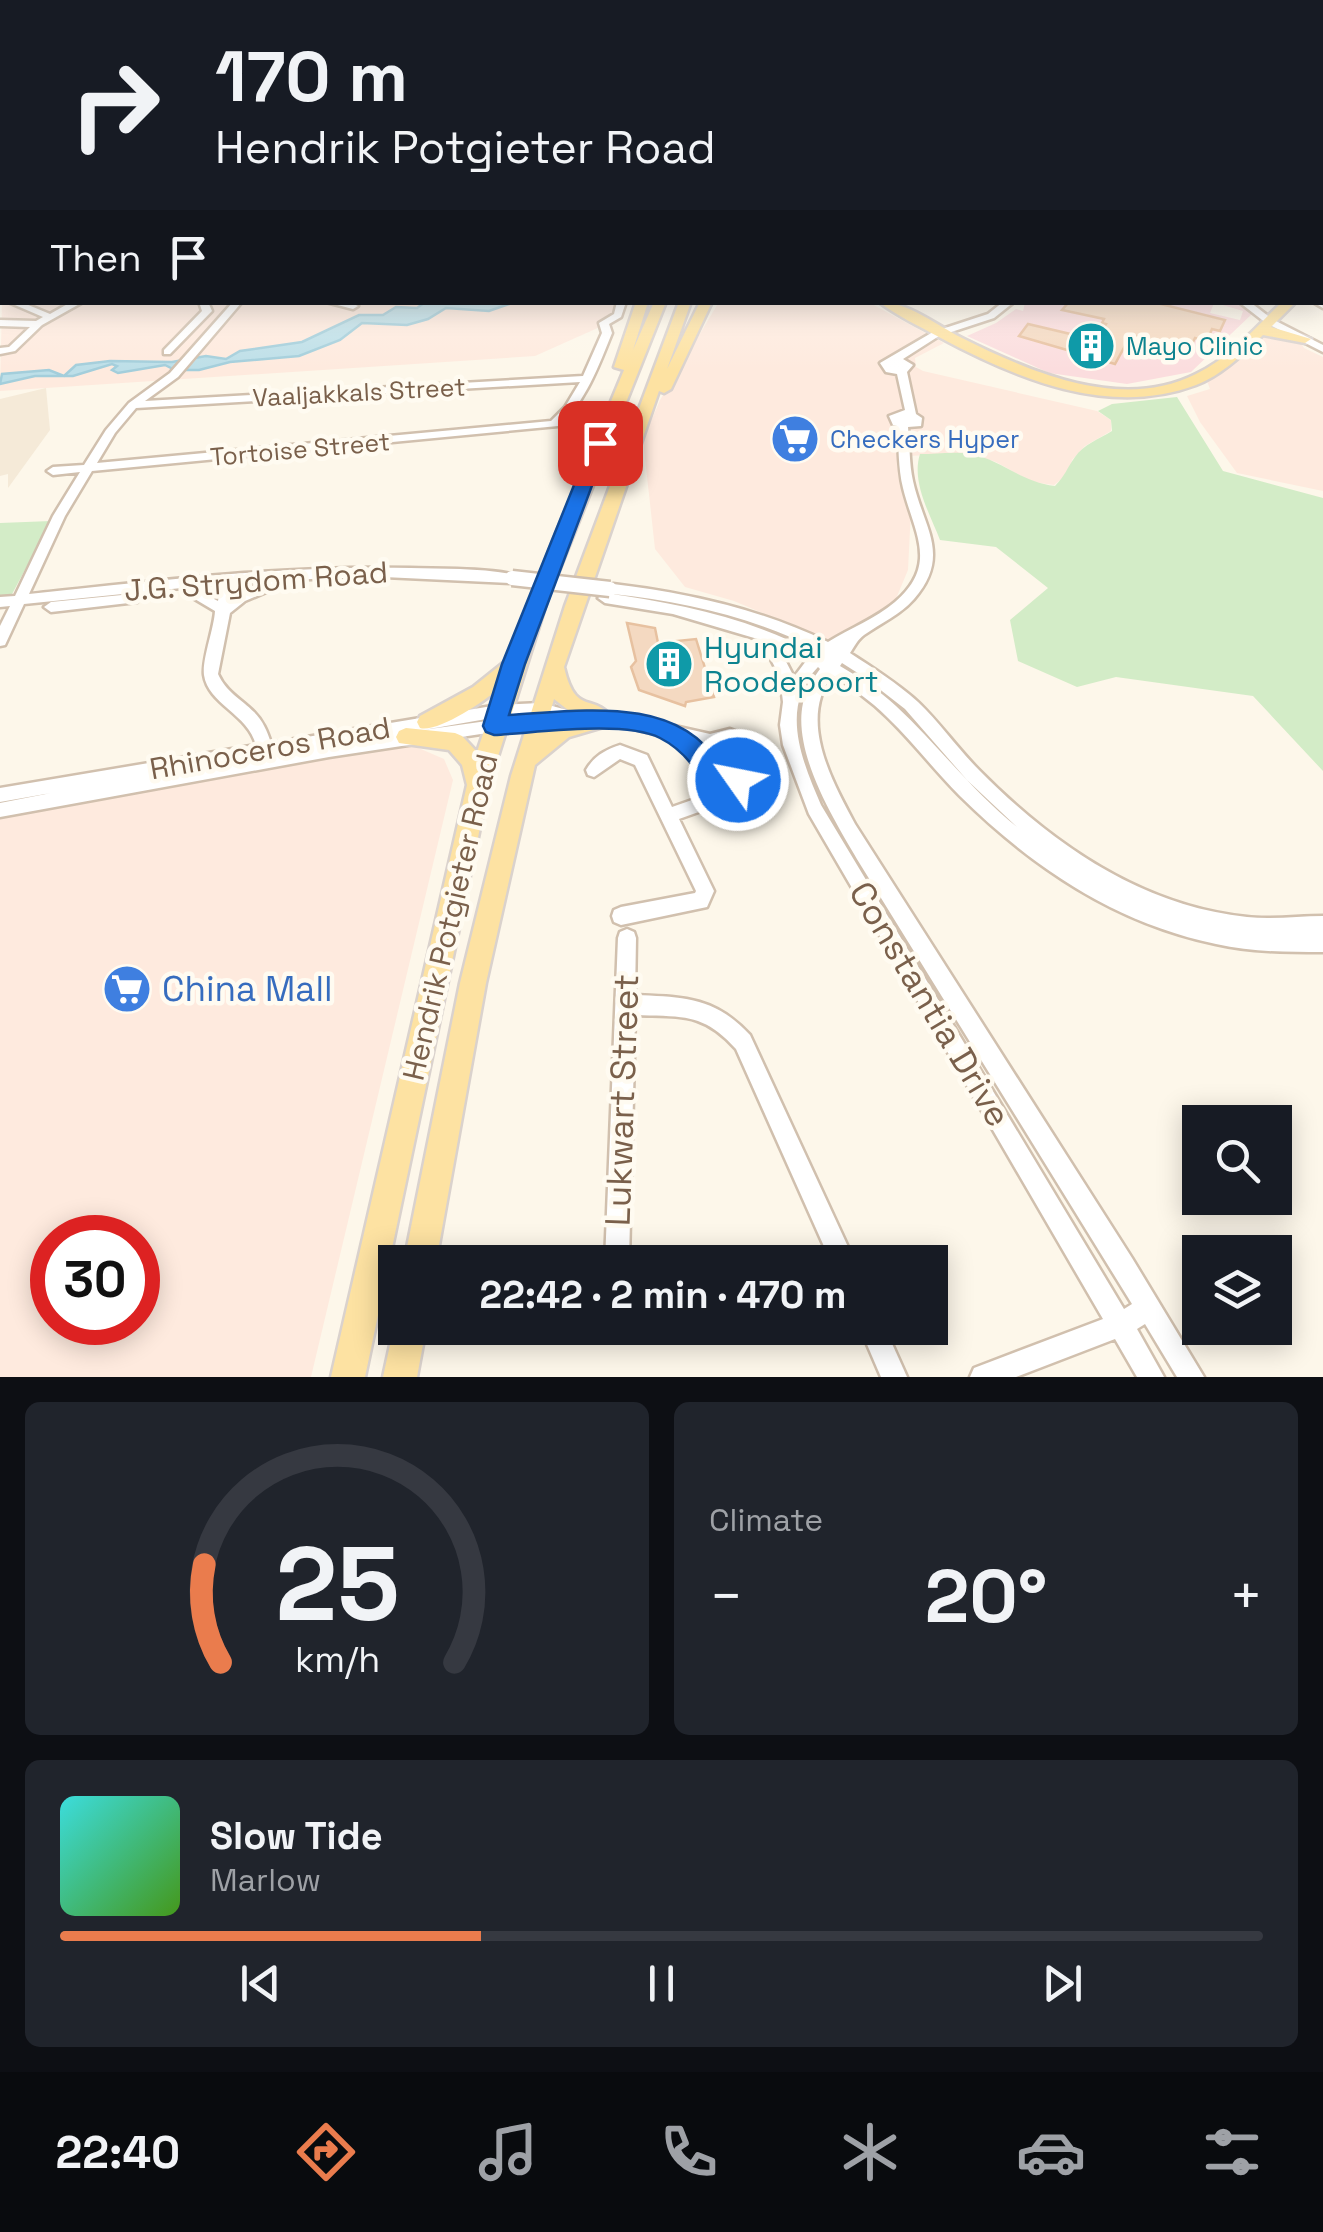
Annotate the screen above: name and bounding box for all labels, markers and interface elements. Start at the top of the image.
text: 170 m [215,32,408,121]
icon: right [50,40,180,170]
text: Hendrik Potgieter Road [215,119,716,176]
icon: arrive [161,230,216,285]
text: Then [50,234,141,282]
building icon: Mayo Clinic [1065,320,1117,372]
place label: Mayo Clinic [1126,330,1264,362]
street label: Vaaljakkals Street [252,370,466,414]
pin [558,401,643,486]
supermarket icon: Checkers Hyper [769,413,821,465]
icon: arrive [573,416,628,471]
place label: Checkers Hyper [830,423,1020,455]
street label: Tortoise Street [209,425,391,473]
street label: J.G. Strydom Road [123,552,389,610]
place label: Hyundai Roodepoort [704,628,879,701]
building icon: Hyundai Roodepoort [643,638,695,690]
street label: Rhinoceros Road [147,708,393,788]
position arrow [686,728,790,832]
street label: Hendrik Potgieter Road [393,750,507,1084]
street label: Constantia Drive [839,873,1021,1135]
supermarket icon: China Mall [101,963,153,1015]
place label: China Mall [162,967,333,1011]
street label: Lukwart Street [596,973,648,1227]
map controls [1182,1105,1292,1345]
button: search [1182,1105,1292,1215]
speed limit sign: 30 [30,1215,160,1345]
button: layers [1182,1235,1292,1345]
text: 22:42 · 2 min · 470 m [480,1271,846,1319]
text: Climate [709,1500,823,1540]
text: 25 [275,1518,399,1650]
text: 20° [925,1548,1047,1644]
text: − [709,1561,743,1631]
text: + [1229,1561,1263,1631]
text: km/h [294,1637,380,1682]
text: Slow Tide [210,1812,383,1860]
text: Marlow [210,1860,321,1900]
icon: previous [233,1956,288,2011]
icon: pause [634,1956,689,2011]
icon: next [1035,1956,1090,2011]
icon: directions [291,2117,361,2187]
icon: music [473,2117,543,2187]
icon: phone [654,2117,724,2187]
icon: climate [835,2117,905,2187]
icon: car [1016,2117,1086,2187]
icon: filters [1197,2117,1267,2187]
text: 22:40 [56,2124,180,2181]

